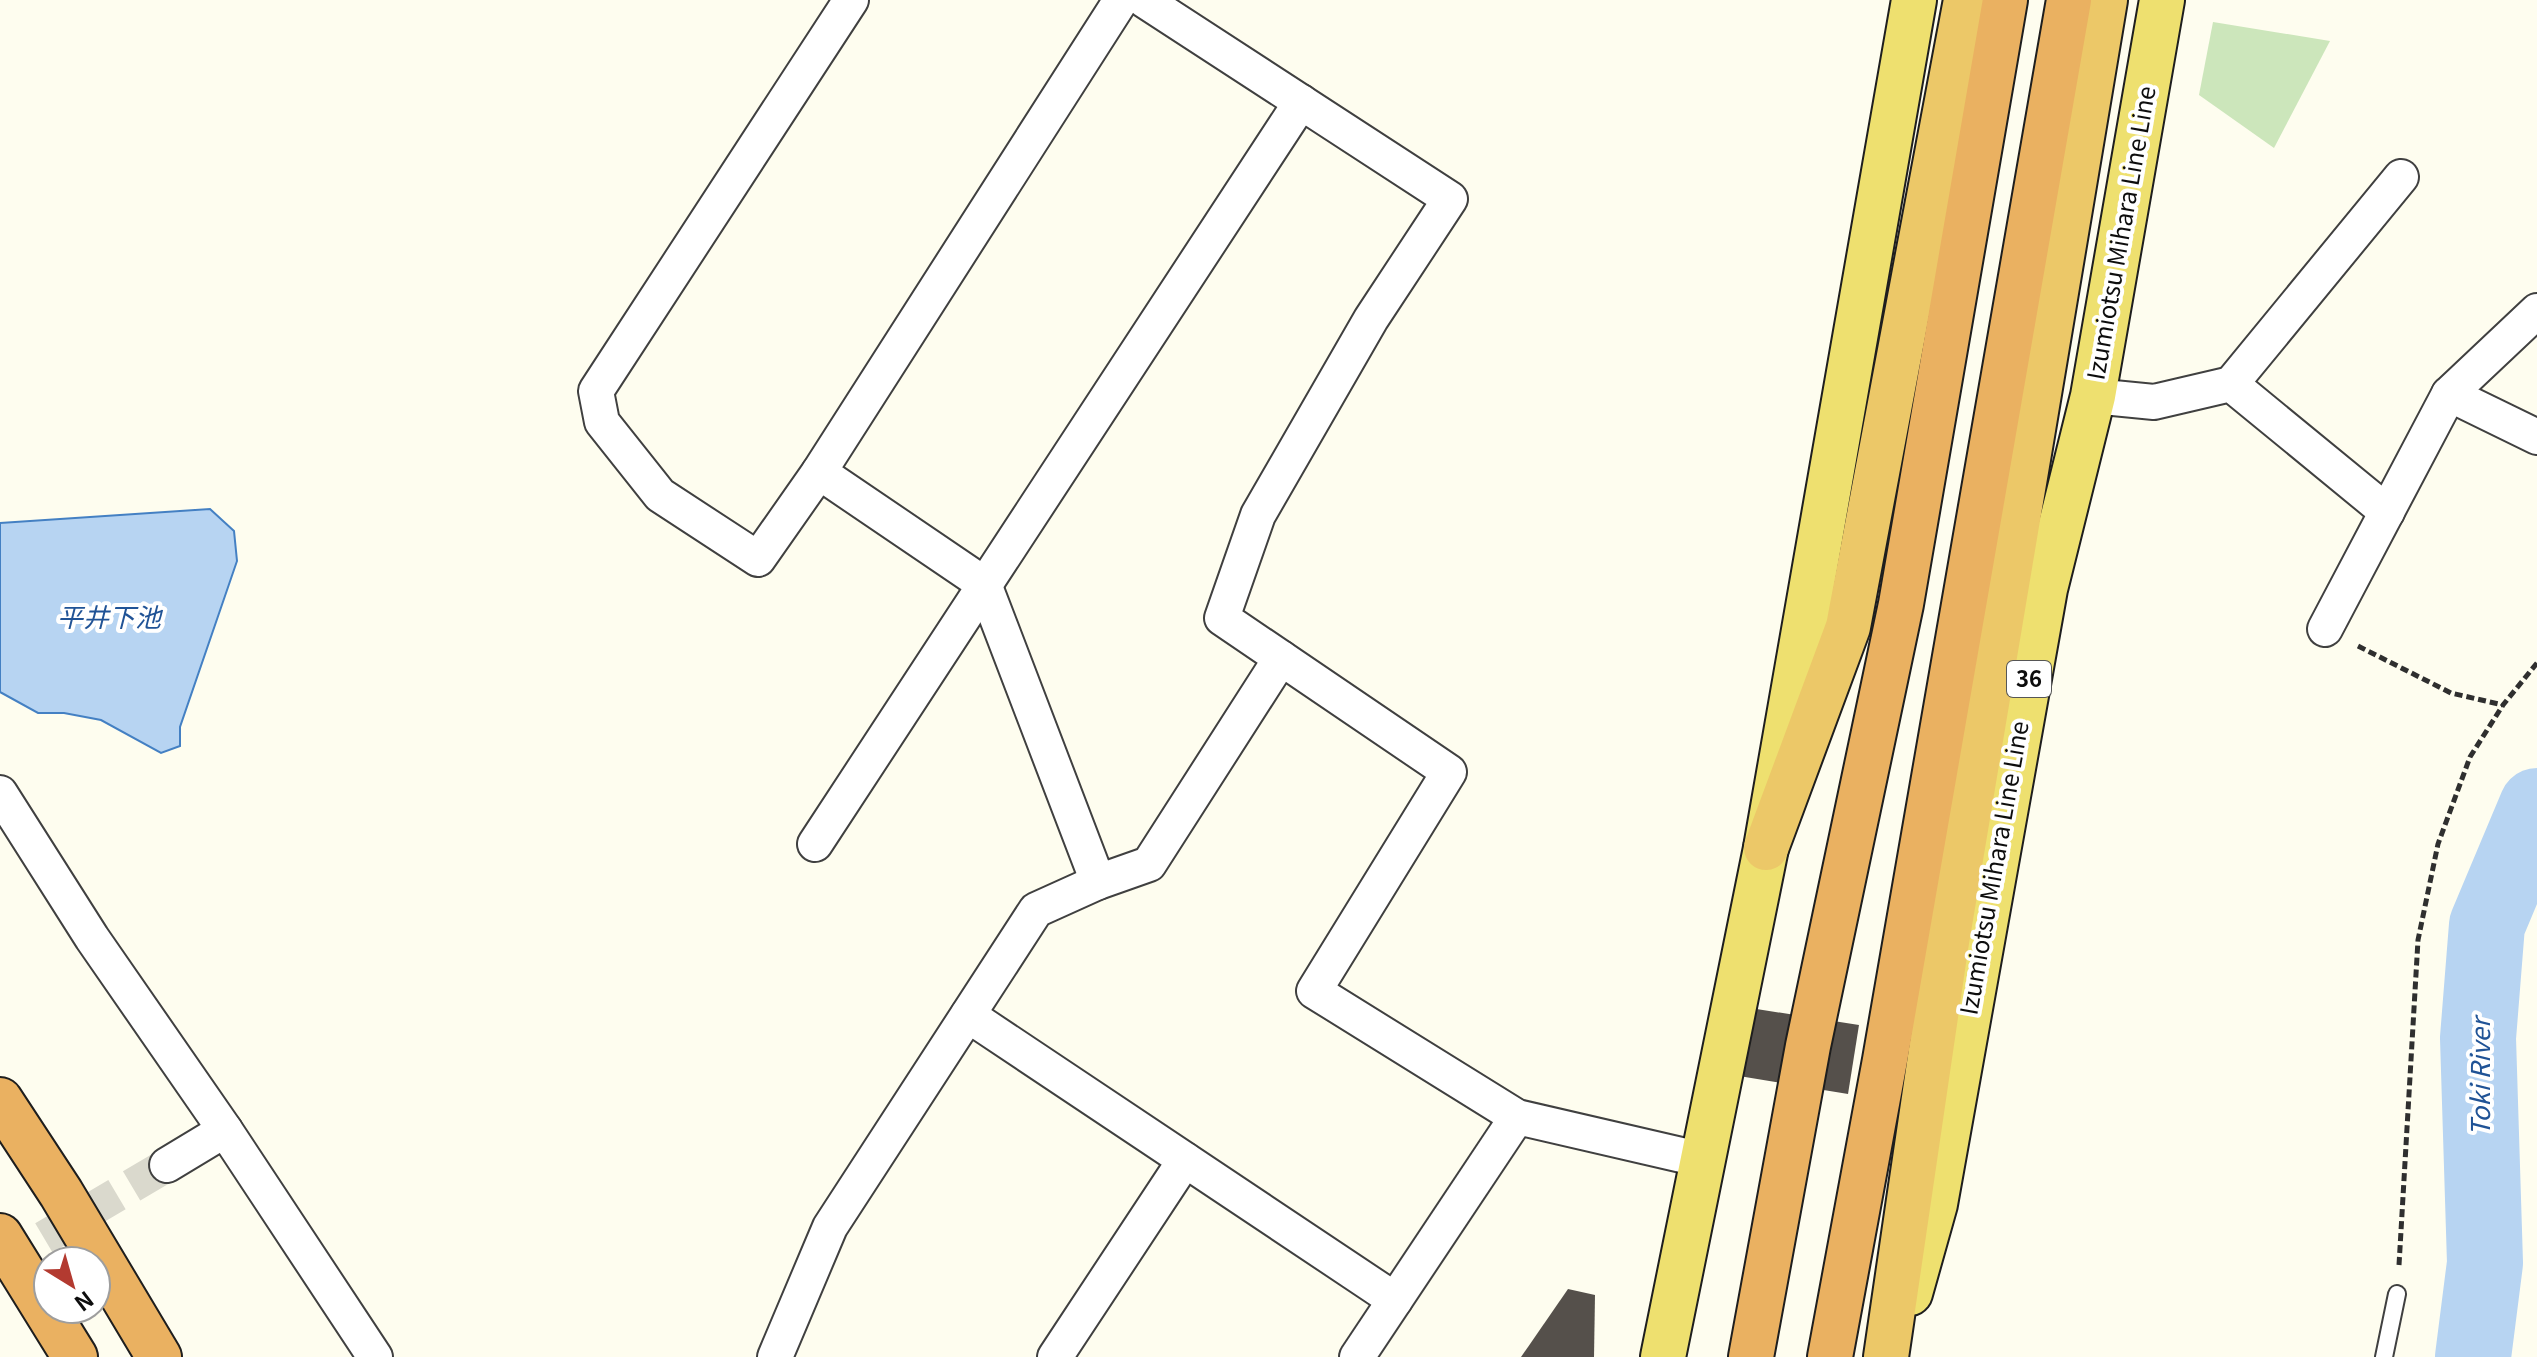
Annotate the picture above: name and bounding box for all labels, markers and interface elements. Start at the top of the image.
street label: Izumiotsu Mihara Line Line [2076,83,2163,382]
water label: 平井下池 [57,597,164,634]
road number: 36 [2007,661,2051,697]
street label: Izumiotsu Mihara Line Line [1949,718,2036,1017]
water label: Toki River [2460,1014,2497,1136]
north arrow [32,1245,112,1325]
text: N [69,1285,101,1320]

